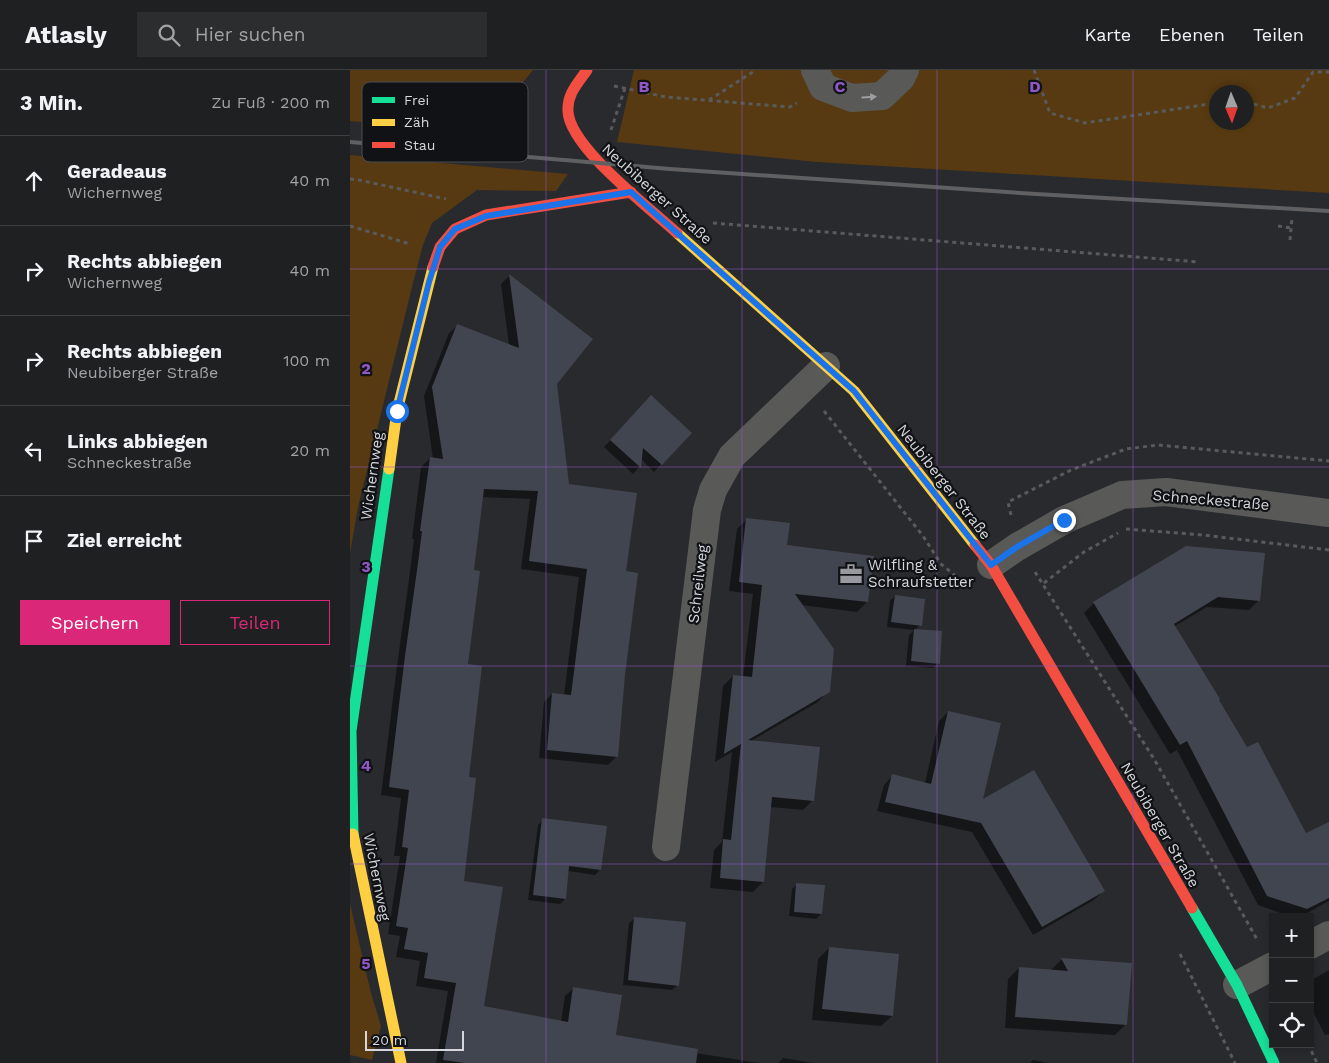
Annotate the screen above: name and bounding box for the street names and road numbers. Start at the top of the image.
street label: Neubiberger Straße [598,140,716,248]
street label: Neubiberger Straße [893,421,995,543]
street label: Wichernweg [357,431,387,521]
street label: Schneckestraße [1152,486,1270,514]
street label: Schreilweg [684,544,712,624]
street label: Neubiberger Straße [1117,759,1203,891]
street label: Wichernweg [360,832,394,922]

